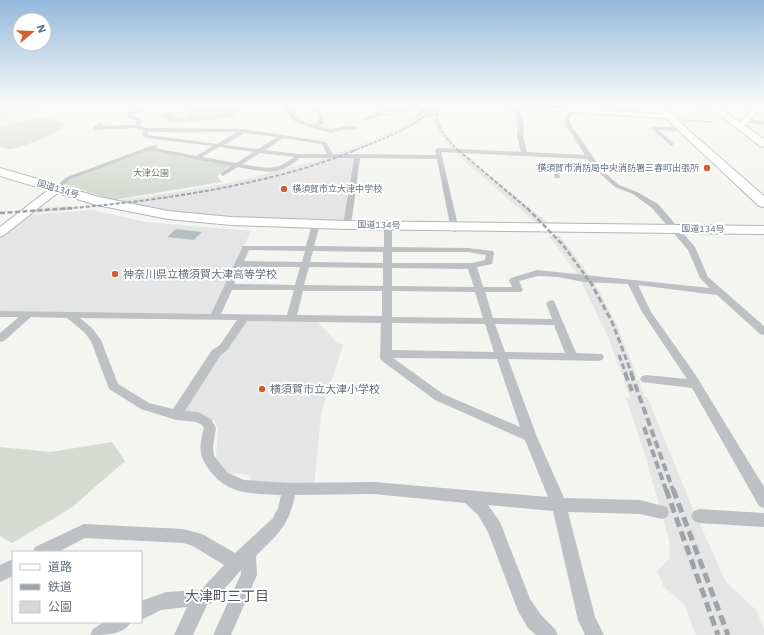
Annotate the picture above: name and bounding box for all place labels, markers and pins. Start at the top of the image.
place label: 横須賀市消防局中央消防署三春町出張所 [537,162,699,173]
marker: 横須賀市消防局中央消防署三春町出張所 [702,163,712,173]
place label: 横須賀市立大津中学校 [292,183,382,194]
marker: 横須賀市立大津中学校 [279,184,289,194]
place label: 神奈川県立横須賀大津高等学校 [123,267,277,281]
marker: 神奈川県立横須賀大津高等学校 [110,269,120,279]
place label: 横須賀市立大津小学校 [270,382,380,396]
marker: 横須賀市立大津小学校 [257,384,267,394]

